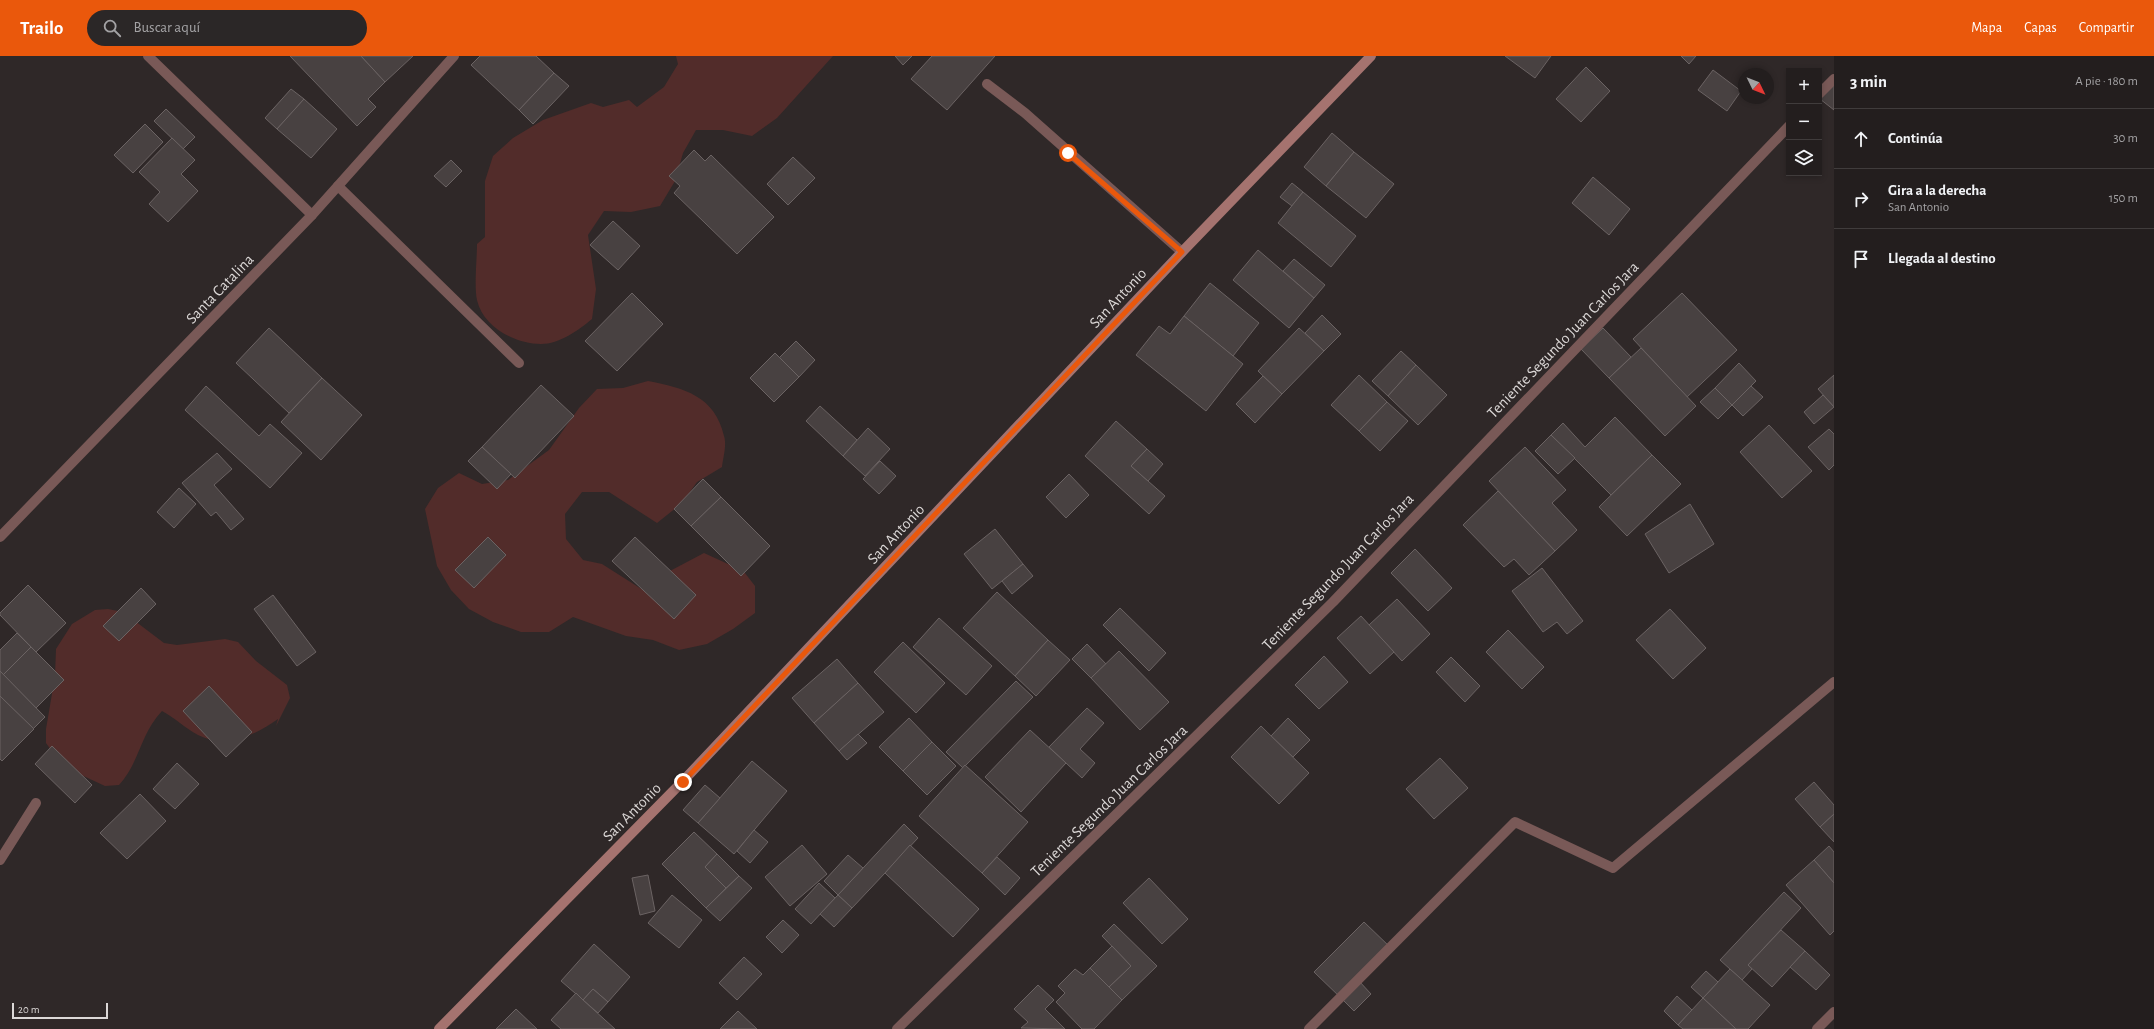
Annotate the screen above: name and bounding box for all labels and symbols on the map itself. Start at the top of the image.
north arrow [1738,68,1774,104]
route start [1059,144,1077,162]
street label: Santa Catalina [183,251,257,327]
street label: Teniente Segundo Juan Carlos Jara [1484,259,1642,421]
street label: San Antonio [1086,265,1150,331]
street label: Teniente Segundo Juan Carlos Jara [1259,491,1417,653]
street label: San Antonio [864,501,928,567]
street label: Teniente Segundo Juan Carlos Jara [1028,722,1190,880]
route end [674,773,692,791]
street label: San Antonio [600,780,664,844]
scale bar [12,1001,108,1020]

